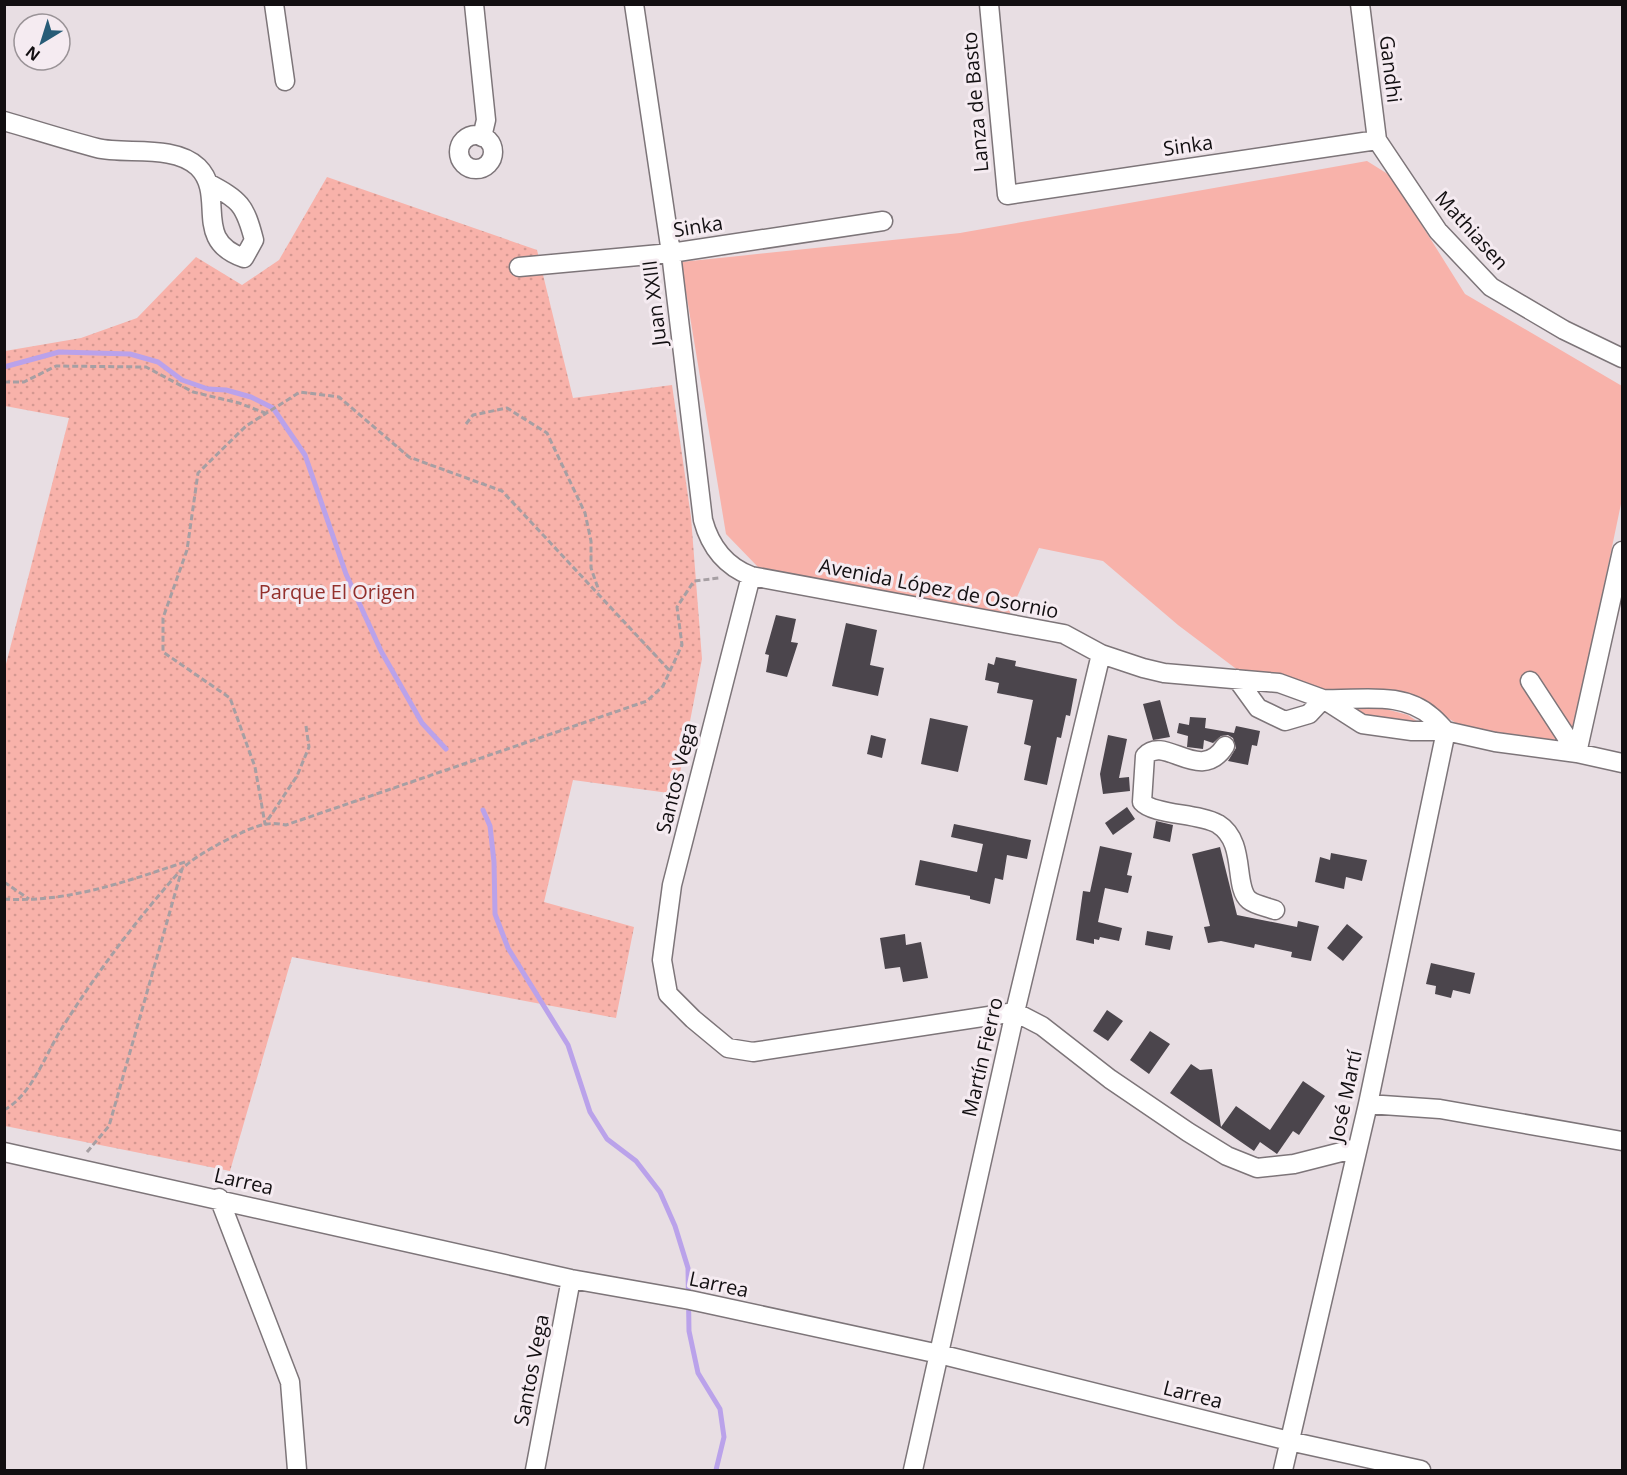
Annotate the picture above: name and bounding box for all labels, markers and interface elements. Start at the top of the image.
north arrow [12,12,72,72]
street label: Lanza de Basto [955,31,995,173]
street label: Gandhi [1373,34,1409,104]
text: N [21,41,45,66]
street label: Sinka [1161,128,1215,162]
street label: Mathiasen [1429,185,1515,275]
street label: Sinka [671,209,725,243]
street label: Juan XXIII [635,259,673,349]
street label: Avenida López de Osornio [817,552,1061,624]
park label: Parque El Origen [259,578,415,605]
street label: Santos Vega [649,720,703,836]
street label: Martín Fierro [955,995,1009,1119]
street label: José Martí [1322,1047,1368,1146]
street label: Larrea [212,1161,276,1201]
street label: Larrea [687,1265,751,1303]
street label: Santos Vega [507,1312,555,1428]
street label: Larrea [1161,1374,1225,1414]

